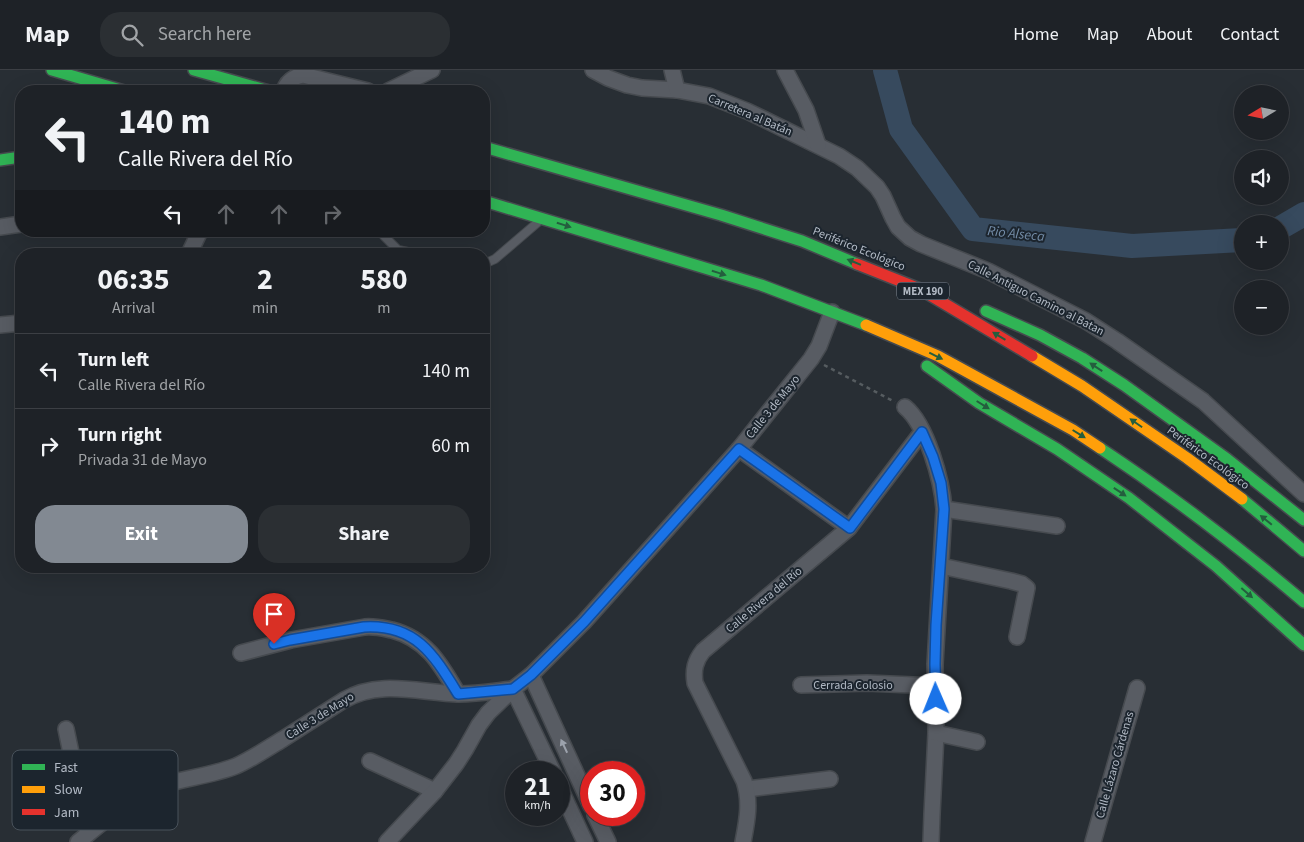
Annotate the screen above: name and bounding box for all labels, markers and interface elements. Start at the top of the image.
search box [100,12,450,57]
text: Map [25,17,70,52]
icon: search [118,21,146,49]
text: Search here [158,21,251,48]
text: Home [1013,22,1059,47]
text: Map [1087,22,1119,47]
text: About [1147,22,1192,47]
text: Contact [1220,22,1279,47]
north arrow [1234,85,1289,140]
map controls [1234,85,1289,335]
street label: Carretera al Batán [705,90,795,140]
text: 140 m [118,97,210,147]
icon: left [35,105,100,170]
text: Calle Rivera del Río [118,143,293,175]
button: sound [1234,150,1289,205]
icon: left [159,200,187,228]
icon: ahead [212,200,240,228]
icon: ahead [265,200,293,228]
icon: right [318,200,346,228]
button: + [1234,215,1289,270]
one-way arrow [557,221,572,229]
water label: Rio Alseca [986,221,1046,247]
street label: Periférico Ecológico [810,223,908,275]
street label: Calle Antiguo Camino al Batan [965,256,1107,340]
text: 06:35 [97,258,170,301]
text: 2 [257,258,273,301]
text: 580 [360,258,408,301]
one-way arrow [847,258,861,266]
one-way arrow [712,269,727,277]
button: − [1234,280,1289,335]
road number: MEX 190 [897,282,949,300]
text: Arrival [112,297,155,319]
text: min [252,297,278,319]
text: m [377,297,391,319]
one-way arrow [992,331,1005,340]
text: Turn left [78,347,149,374]
one-way arrow [929,352,943,360]
icon: left [35,357,63,385]
text: 140 m [422,358,470,385]
one-way arrow [1089,362,1102,372]
street label: Calle 3 de Mayo [742,371,804,443]
text: Calle Rivera del Río [78,374,205,396]
one-way arrow [976,400,989,409]
one-way arrow [1129,418,1142,428]
text: Turn right [78,422,162,449]
street label: Periférico Ecológico [1163,422,1253,494]
one-way arrow [1072,429,1085,438]
icon: right [35,432,63,460]
text: 60 m [432,433,470,460]
text: Privada 31 de Mayo [78,449,207,471]
one-way arrow [1113,487,1127,497]
button: Exit [35,505,248,563]
button: Share [258,505,470,563]
one-way arrow [1260,514,1273,525]
street label: Calle Rivera del Río [722,563,806,637]
one-way arrow [1240,588,1253,599]
pin [253,593,295,644]
icon: arrive [260,600,288,628]
position arrow [909,672,961,724]
street label: Cerrada Colosio [813,677,893,694]
street label: Calle 3 de Mayo [283,688,357,744]
street label: Calle Lázaro Cárdenas [1092,710,1138,820]
one-way arrow [559,739,567,753]
legend [12,750,178,830]
text: Fast [54,758,78,778]
speed limit sign: 30 [580,761,645,826]
text: 21 [524,769,551,805]
text: Slow [54,780,83,800]
text: km/h [524,797,551,814]
text: Jam [54,803,79,823]

